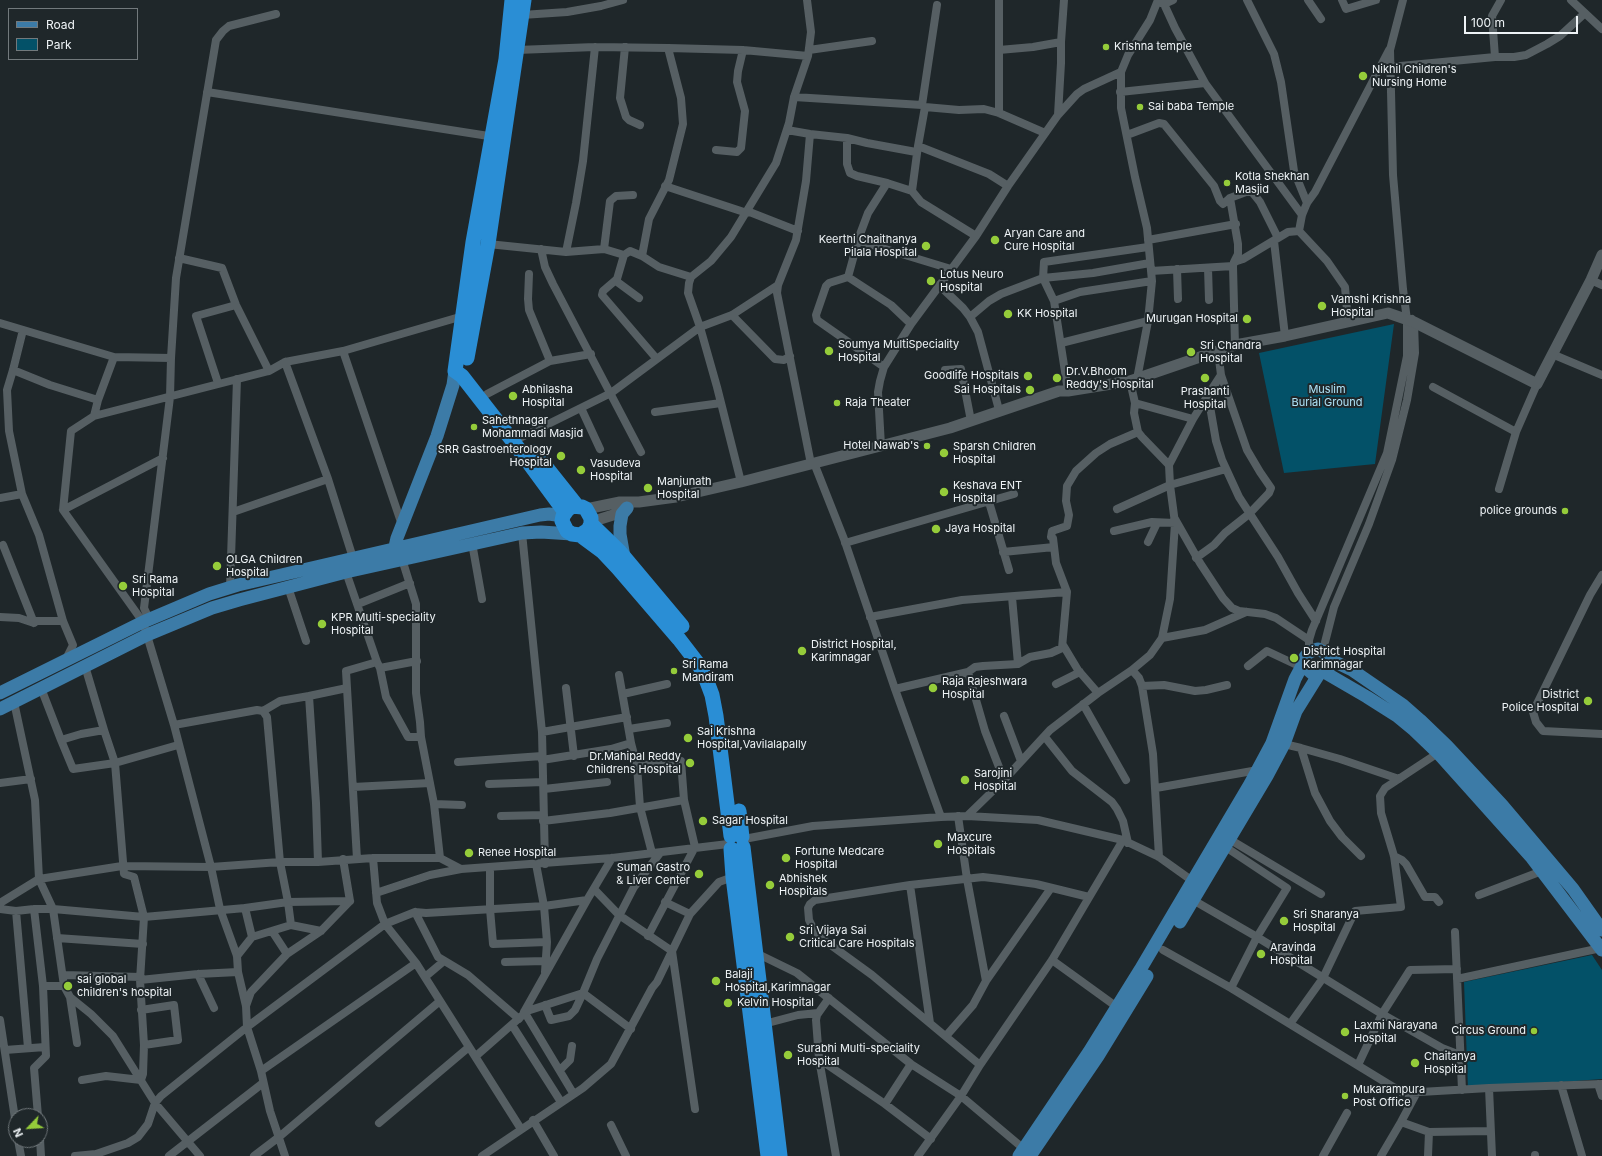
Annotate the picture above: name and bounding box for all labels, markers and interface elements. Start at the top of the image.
legend [8,8,138,60]
scale bar [1466,8,1580,34]
text: 100 m [1471,15,1505,30]
text: Road [46,17,75,32]
text: Park [46,37,72,52]
place label: Krishna temple [1114,40,1192,54]
marker: Krishna temple [1101,42,1111,52]
place label: Nikhil Children's Nursing Home [1372,63,1456,89]
marker: Nikhil Children's Nursing Home [1357,70,1369,82]
place label: Sai baba Temple [1148,100,1234,114]
marker: Sai baba Temple [1135,102,1145,112]
place label: Kotla Shekhan Masjid [1235,170,1309,196]
marker: Kotla Shekhan Masjid [1222,178,1232,188]
place label: Aryan Care and Cure Hospital [1004,227,1085,253]
place label: Keerthi Chaithanya Pilala Hospital [819,233,917,259]
marker: Aryan Care and Cure Hospital [989,234,1001,246]
marker: Keerthi Chaithanya Pilala Hospital [920,240,932,252]
place label: Lotus Neuro Hospital [940,268,1004,294]
marker: Lotus Neuro Hospital [925,275,937,287]
place label: Vamshi Krishna Hospital [1331,293,1411,319]
marker: Vamshi Krishna Hospital [1316,300,1328,312]
place label: KK Hospital [1017,307,1077,321]
marker: KK Hospital [1002,308,1014,320]
place label: Murugan Hospital [1146,312,1238,326]
marker: Murugan Hospital [1241,313,1253,325]
place label: Soumya MultiSpeciality Hospital [838,338,959,364]
place label: Sri Chandra Hospital [1200,339,1261,365]
marker: Soumya MultiSpeciality Hospital [823,345,835,357]
marker: Sri Chandra Hospital [1185,346,1197,358]
place label: Dr.V.Bhoom Reddy's Hospital [1066,365,1154,391]
place label: Goodlife Hospitals [924,369,1019,383]
marker: Goodlife Hospitals [1022,370,1034,382]
marker: Dr.V.Bhoom Reddy's Hospital [1051,372,1063,384]
marker: Prashanti Hospital [1199,372,1211,384]
place label: Abhilasha Hospital [522,383,573,409]
place label: Sai Hospitals [954,383,1021,397]
park label: Muslim Burial Ground [1291,383,1363,409]
marker: Sai Hospitals [1024,384,1036,396]
place label: Prashanti Hospital [1181,385,1229,411]
marker: Abhilasha Hospital [507,390,519,402]
place label: Raja Theater [845,396,910,410]
marker: Raja Theater [832,398,842,408]
place label: Sahethnagar Mohammadi Masjid [482,414,583,440]
marker: Sahethnagar Mohammadi Masjid [469,422,479,432]
place label: Hotel Nawab's [843,439,919,453]
place label: Sparsh Children Hospital [953,440,1036,466]
marker: Hotel Nawab's [922,441,932,451]
place label: SRR Gastroenterology Hospital [438,443,552,469]
marker: Sparsh Children Hospital [938,447,950,459]
marker: SRR Gastroenterology Hospital [555,450,567,462]
place label: Vasudeva Hospital [590,457,641,483]
marker: Vasudeva Hospital [575,464,587,476]
place label: Manjunath Hospital [657,475,712,501]
place label: Keshava ENT Hospital [953,479,1022,505]
marker: Manjunath Hospital [642,482,654,494]
marker: Keshava ENT Hospital [938,486,950,498]
place label: police grounds [1480,504,1557,518]
marker: police grounds [1560,506,1570,516]
place label: Jaya Hospital [945,522,1015,536]
marker: Jaya Hospital [930,523,942,535]
place label: OLGA Children Hospital [226,553,302,579]
marker: OLGA Children Hospital [211,560,223,572]
place label: Sri Rama Hospital [132,573,178,599]
marker: Sri Rama Hospital [117,580,129,592]
place label: KPR Multi-speciality Hospital [331,611,436,637]
marker: KPR Multi-speciality Hospital [316,618,328,630]
place label: District Hospital, Karimnagar [811,638,897,664]
marker: District Hospital, Karimnagar [796,645,808,657]
place label: District Hospital Karimnagar [1303,645,1385,671]
marker: District Hospital Karimnagar [1288,652,1300,664]
place label: Sri Rama Mandiram [682,658,734,684]
marker: Sri Rama Mandiram [669,666,679,676]
place label: Raja Rajeshwara Hospital [942,675,1027,701]
marker: Raja Rajeshwara Hospital [927,682,939,694]
place label: District Police Hospital [1502,688,1579,714]
marker: District Police Hospital [1582,695,1594,707]
place label: Sai Krishna Hospital,Vavilalapally [697,725,807,751]
marker: Sai Krishna Hospital,Vavilalapally [682,732,694,744]
place label: Dr.Mahipal Reddy Childrens Hospital [586,750,681,776]
marker: Dr.Mahipal Reddy Childrens Hospital [684,757,696,769]
place label: Sarojini Hospital [974,767,1016,793]
marker: Sarojini Hospital [959,774,971,786]
place label: Sagar Hospital [712,814,788,828]
marker: Sagar Hospital [697,815,709,827]
place label: Maxcure Hospitals [947,831,995,857]
marker: Maxcure Hospitals [932,838,944,850]
place label: Fortune Medcare Hospital [795,845,884,871]
place label: Renee Hospital [478,846,556,860]
marker: Renee Hospital [463,847,475,859]
marker: Fortune Medcare Hospital [780,852,792,864]
place label: Suman Gastro & Liver Center [616,861,690,887]
marker: Suman Gastro & Liver Center [693,868,705,880]
place label: Abhishek Hospitals [779,872,827,898]
marker: Abhishek Hospitals [764,879,776,891]
place label: Sri Sharanya Hospital [1293,908,1359,934]
marker: Sri Sharanya Hospital [1278,915,1290,927]
place label: Sri Vijaya Sai Critical Care Hospitals [799,924,915,950]
marker: Sri Vijaya Sai Critical Care Hospitals [784,931,796,943]
place label: Aravinda Hospital [1270,941,1316,967]
marker: Aravinda Hospital [1255,948,1267,960]
place label: Balaji Hospital,Karimnagar [725,968,831,994]
place label: sai global children's hospital [77,973,172,999]
marker: Balaji Hospital,Karimnagar [710,975,722,987]
marker: sai global children's hospital [62,980,74,992]
place label: Kelvin Hospital [737,996,814,1010]
marker: Kelvin Hospital [722,997,734,1009]
place label: Laxmi Narayana Hospital [1354,1019,1437,1045]
place label: Circus Ground [1451,1024,1526,1038]
marker: Laxmi Narayana Hospital [1339,1026,1351,1038]
marker: Circus Ground [1529,1026,1539,1036]
place label: Surabhi Multi-speciality Hospital [797,1042,920,1068]
marker: Surabhi Multi-speciality Hospital [782,1049,794,1061]
place label: Chaitanya Hospital [1424,1050,1476,1076]
marker: Chaitanya Hospital [1409,1057,1421,1069]
place label: Mukarampura Post Office [1353,1083,1425,1109]
marker: Mukarampura Post Office [1340,1091,1350,1101]
north arrow [8,1108,48,1148]
text: N [10,1126,26,1139]

